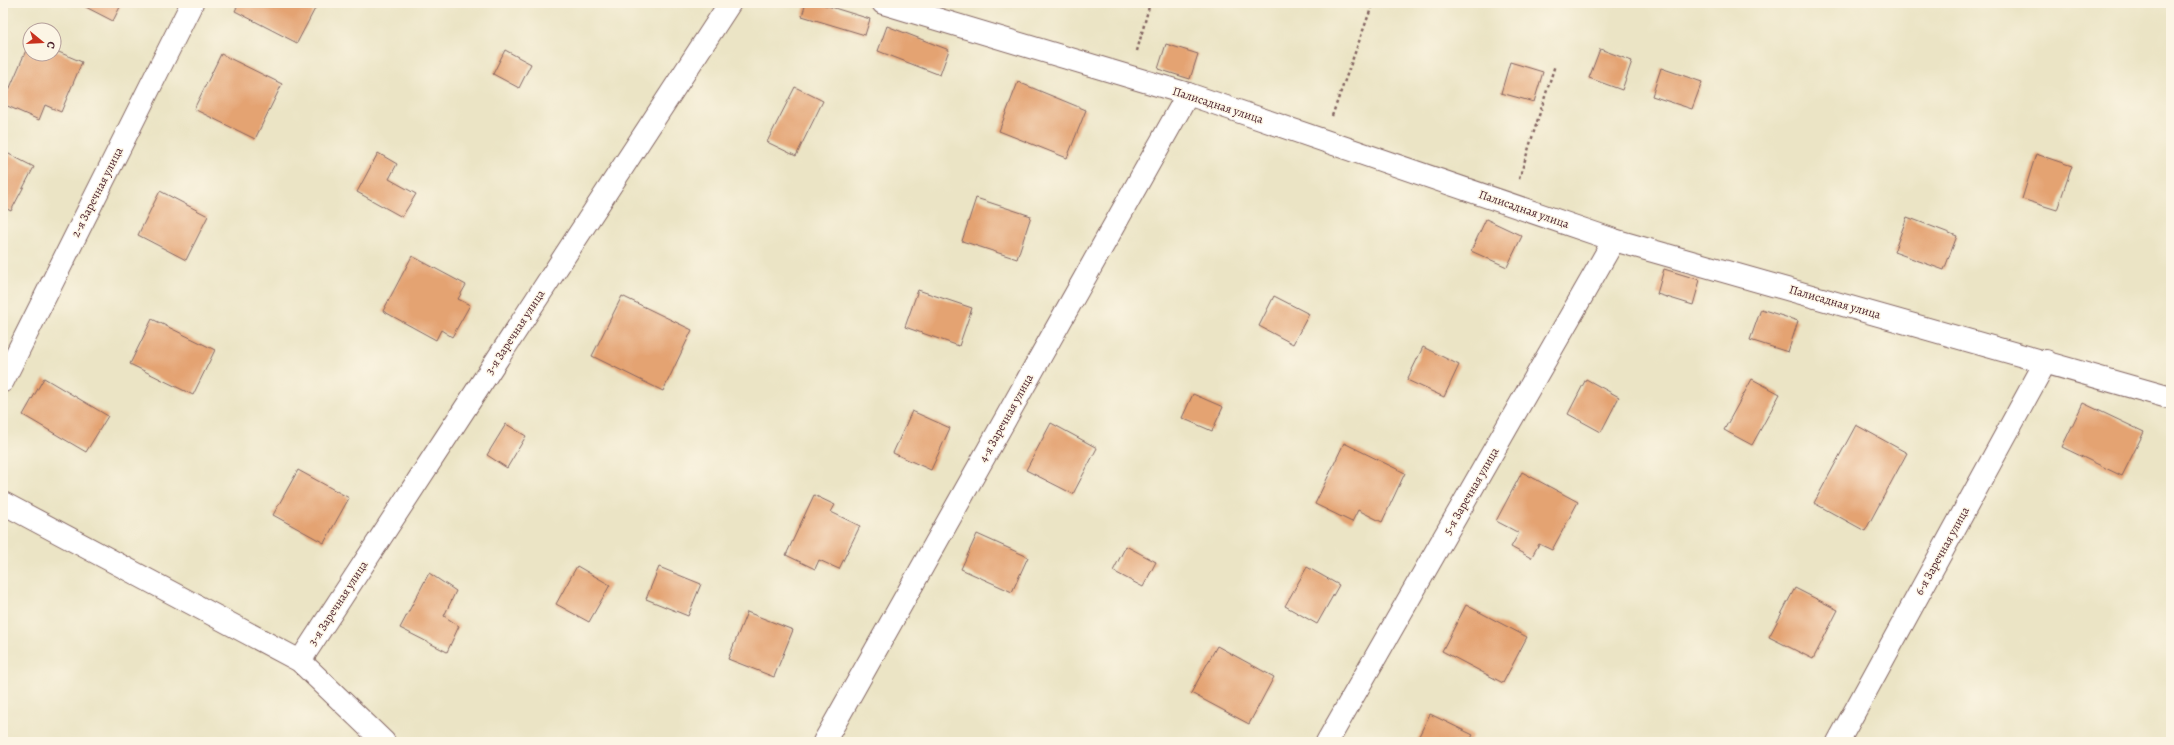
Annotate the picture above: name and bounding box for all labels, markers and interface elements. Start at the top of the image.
north arrow [22,22,62,62]
text: С [43,39,59,51]
street label: Палисадная улица [1171,83,1266,127]
street label: 2-я Заречная улица [67,144,127,240]
street label: Палисадная улица [1477,186,1572,232]
street label: Палисадная улица [1787,281,1883,323]
street label: 3-я Заречная улица [482,286,549,378]
street label: 4-я Заречная улица [975,371,1037,465]
street label: 5-я Заречная улица [1439,444,1503,538]
street label: 6-я Заречная улица [1911,504,1973,598]
street label: 3-я Заречная улица [305,557,372,649]

